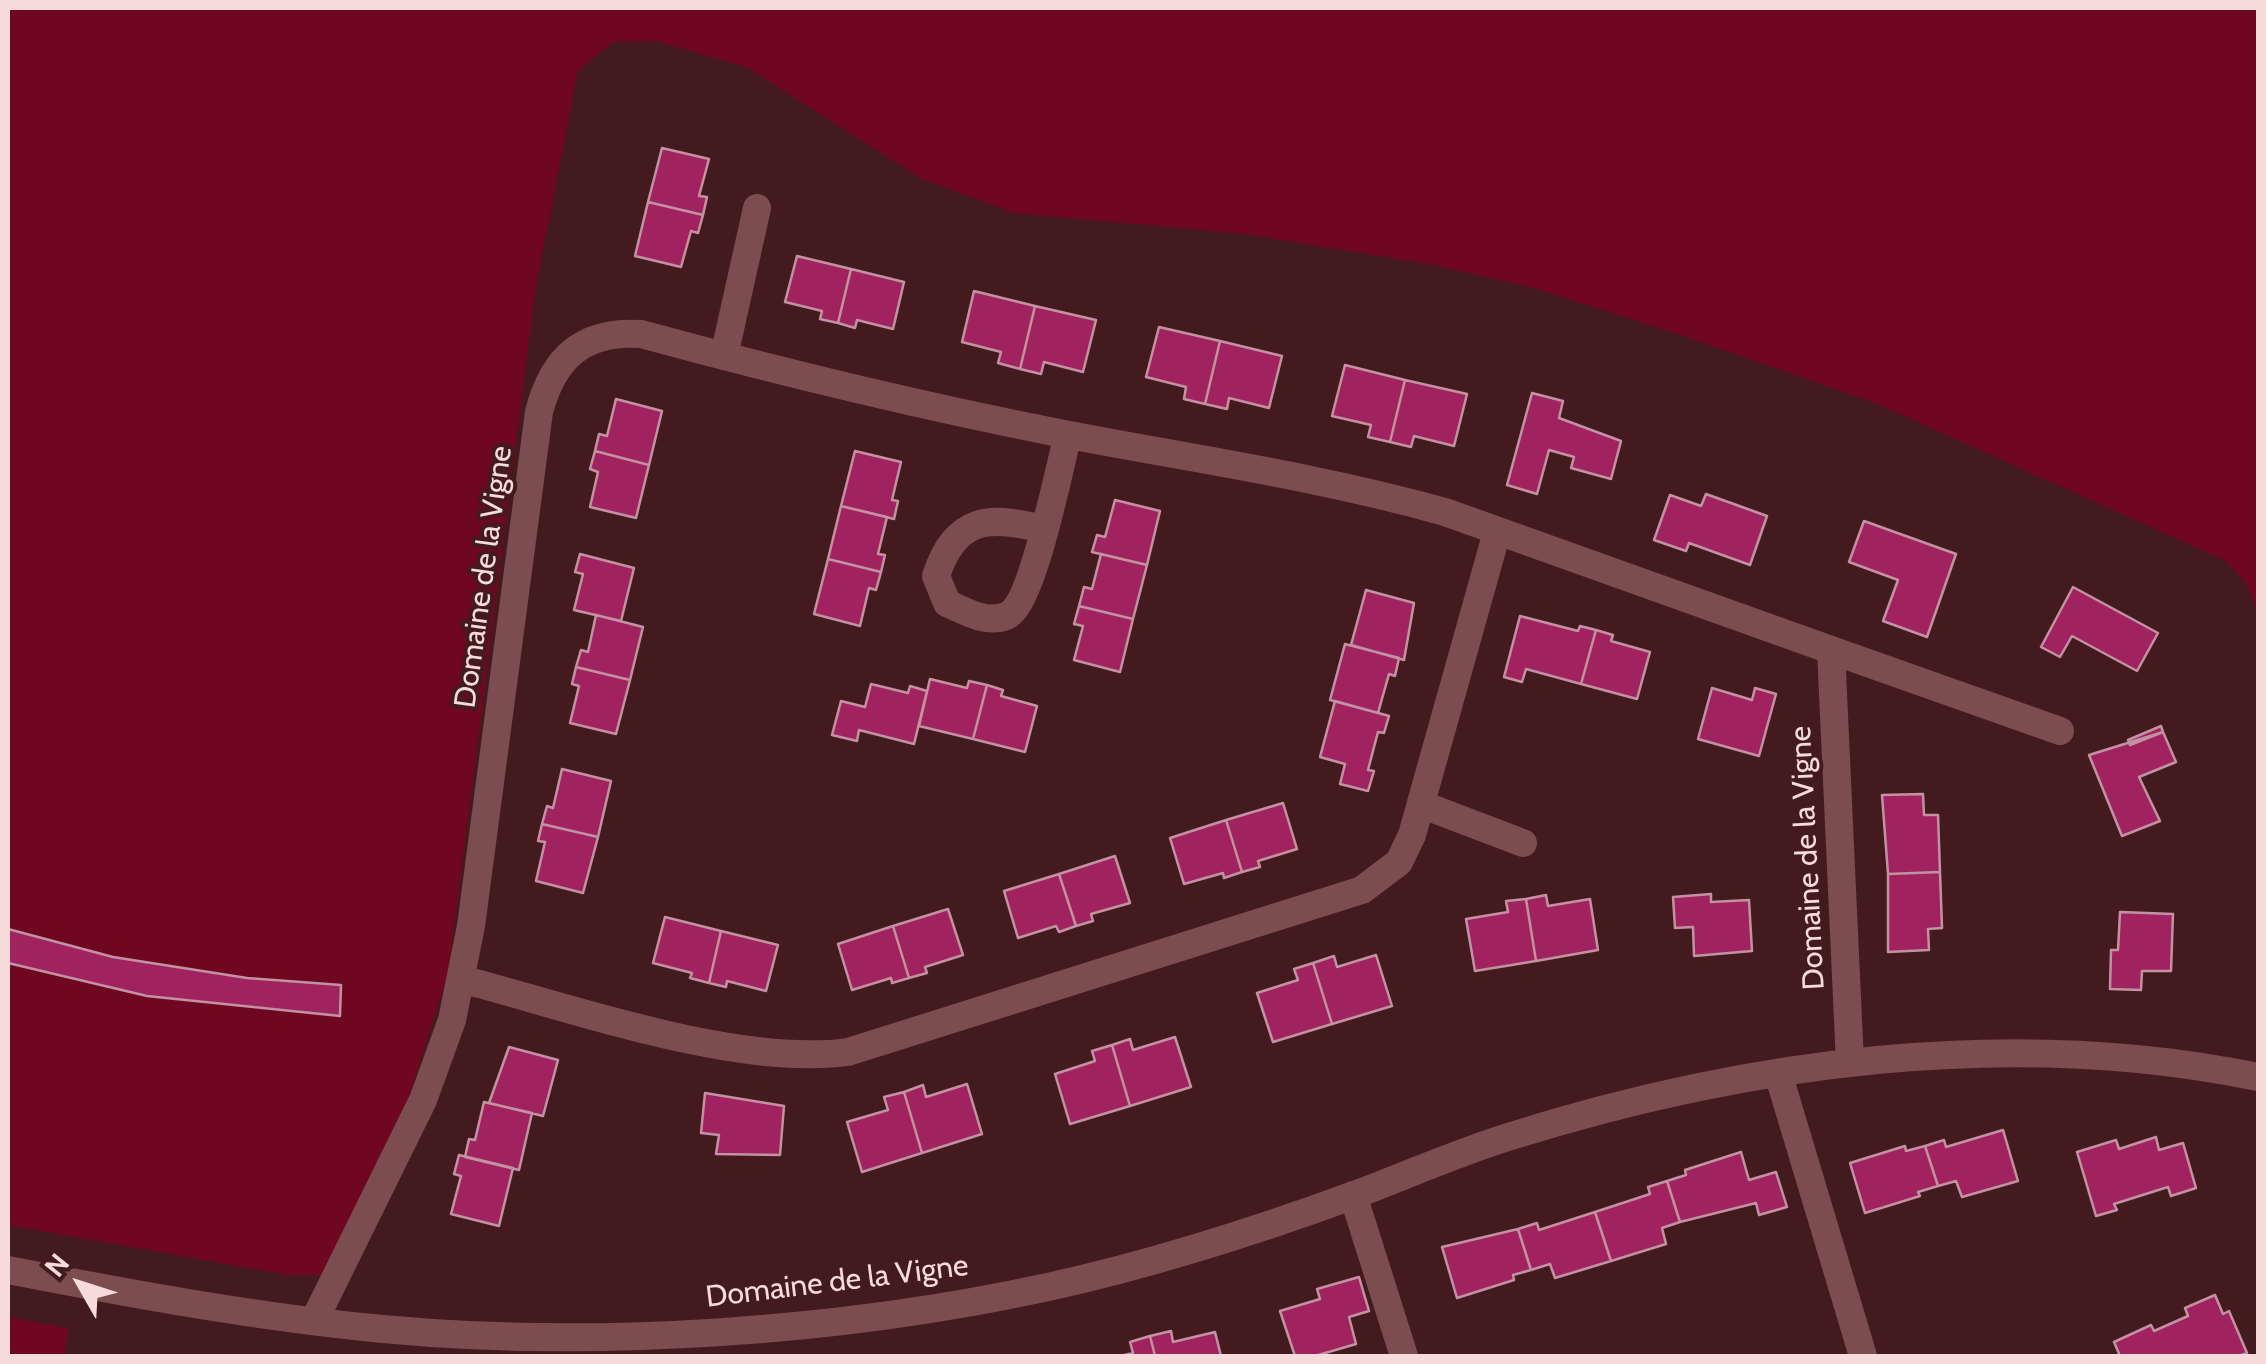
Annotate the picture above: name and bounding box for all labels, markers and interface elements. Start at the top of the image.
street label: Domaine de la Vigne [448,444,520,710]
street label: Domaine de la Vigne [1783,725,1833,991]
north arrow [30,1234,130,1334]
text: N [37,1247,76,1284]
street label: Domaine de la Vigne [704,1248,970,1316]

